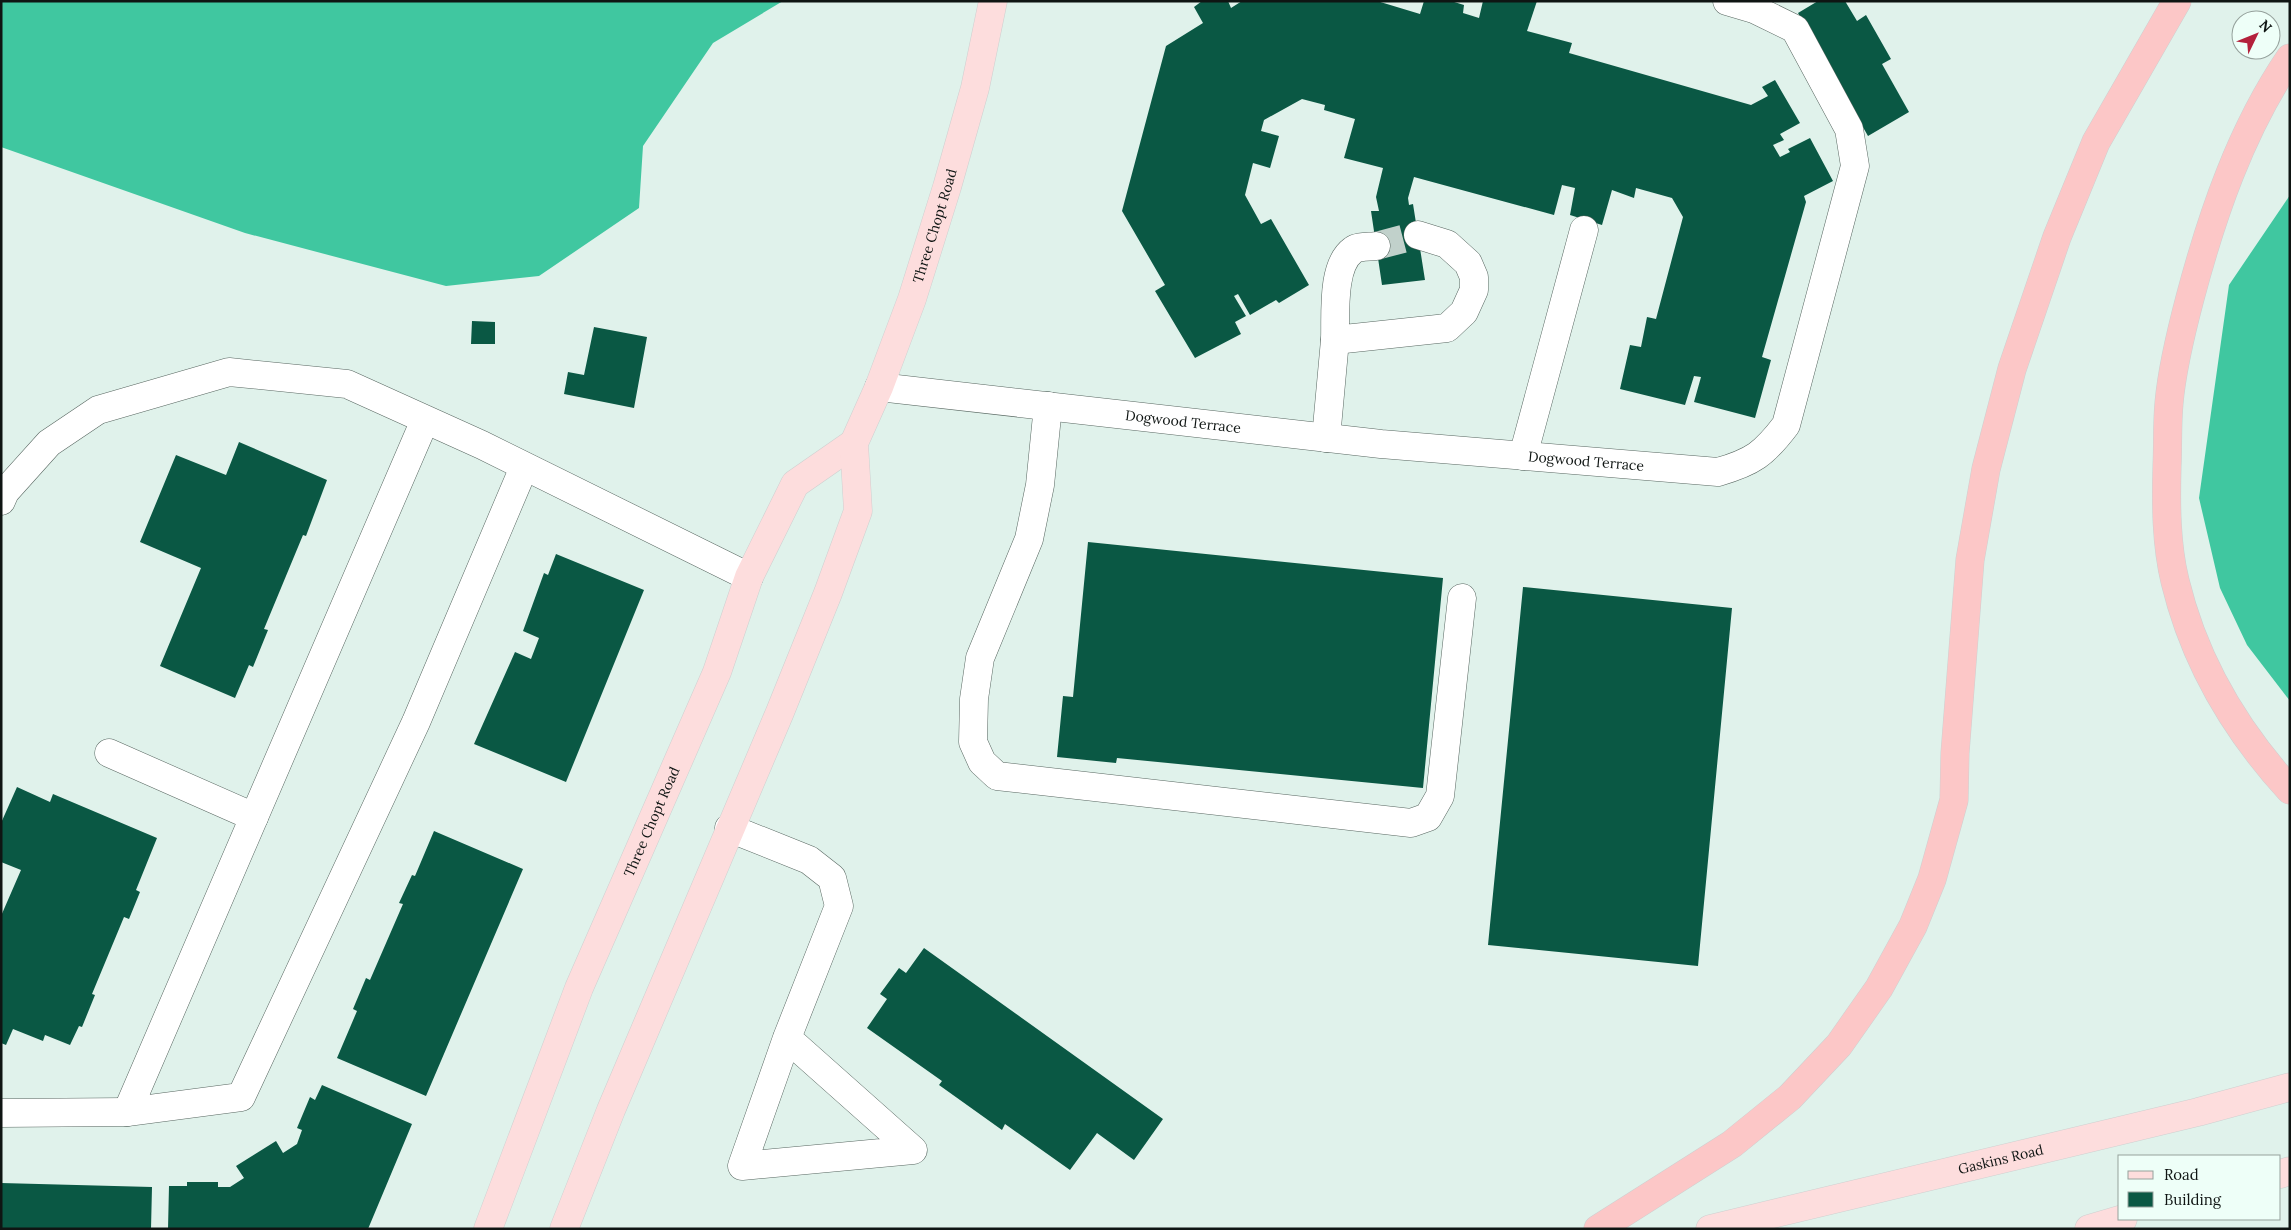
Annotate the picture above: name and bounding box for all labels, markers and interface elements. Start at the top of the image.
north arrow [2231,10,2281,60]
text: N [2255,16,2276,36]
street label: Three Chopt Road [909,167,961,285]
street label: Dogwood Terrace [1124,406,1242,437]
street label: Dogwood Terrace [1527,447,1645,475]
street label: Three Chopt Road [620,764,684,880]
street label: Gaskins Road [1956,1140,2045,1178]
legend [2118,1155,2281,1220]
text: Road [2164,1165,2199,1184]
text: Building [2164,1190,2222,1209]

